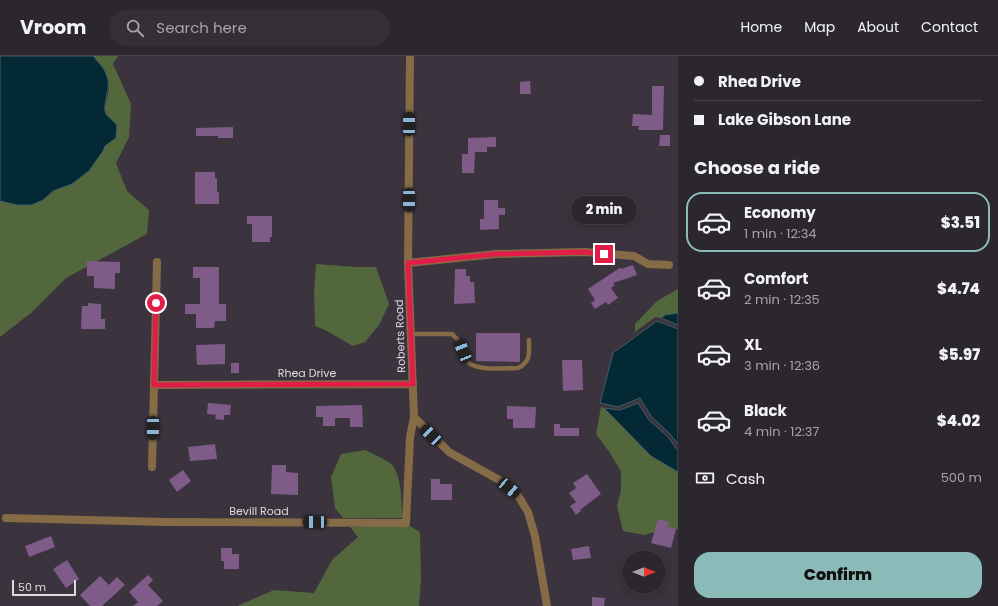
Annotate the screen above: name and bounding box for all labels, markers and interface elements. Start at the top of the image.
search box [110,10,390,46]
text: Vroom [20,14,86,41]
icon: search [124,17,146,39]
text: Search here [156,17,247,38]
text: Home [740,17,782,37]
text: Map [804,17,835,37]
text: About [857,17,899,37]
text: Contact [921,17,978,37]
text: Rhea Drive [718,71,801,92]
text: Lake Gibson Lane [718,109,851,130]
car [403,112,415,136]
text: Choose a ride [694,155,820,180]
car [403,188,415,212]
callout: 2 min [571,196,637,224]
text: 2 min [586,200,622,219]
text: Economy [744,202,816,223]
icon: car [696,204,732,240]
text: $3.51 [941,212,980,233]
text: 1 min · 12:34 [744,224,816,243]
route end [595,245,613,263]
text: Comfort [744,268,808,289]
icon: car [696,270,732,306]
text: $4.74 [937,278,980,299]
text: 2 min · 12:35 [744,290,820,309]
route start [147,294,165,312]
street label: Roberts Road [391,299,409,373]
text: XL [744,334,762,355]
icon: car [696,336,732,372]
car [453,338,473,364]
text: $5.97 [939,344,980,365]
text: 3 min · 12:36 [744,356,820,375]
street label: Rhea Drive [278,365,336,381]
text: Black [744,400,787,421]
icon: car [696,402,732,438]
text: $4.02 [937,410,980,431]
car [147,416,159,440]
car [418,422,444,448]
text: 4 min · 12:37 [744,422,819,441]
icon: cash [694,467,716,489]
text: Cash [726,468,765,489]
text: 500 m [941,468,982,487]
car [496,476,522,500]
street label: Bevill Road [229,503,289,519]
car [303,516,327,528]
north arrow [622,550,666,594]
map controls [622,550,666,594]
button: Confirm [694,552,982,598]
scale bar [12,578,76,597]
text: 50 m [18,579,46,595]

